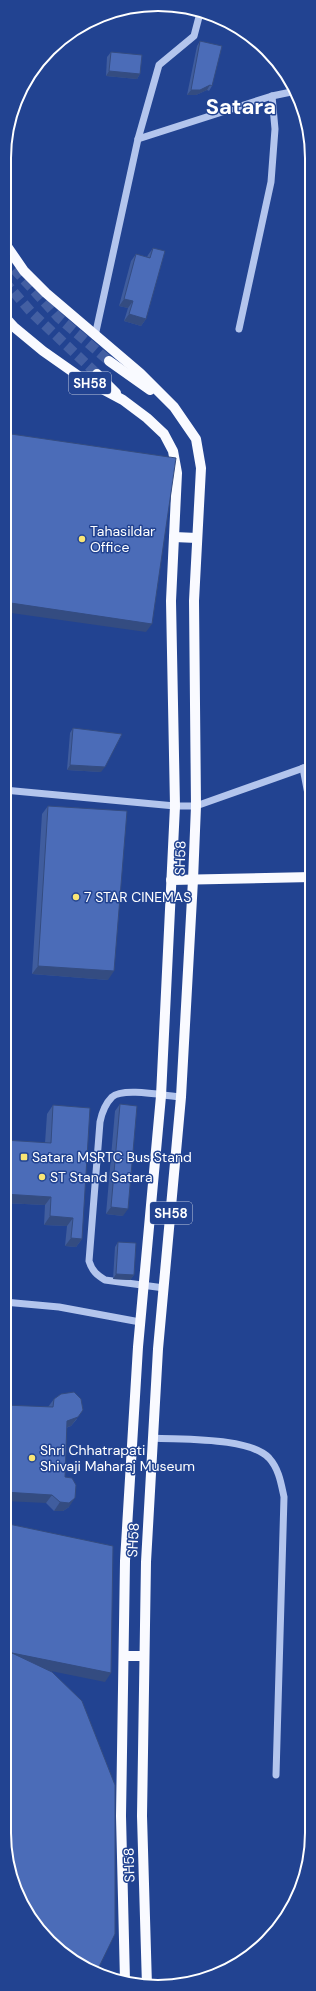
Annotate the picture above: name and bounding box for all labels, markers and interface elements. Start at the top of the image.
district label: Satara [206,92,276,121]
road number: SH58 [69,372,111,394]
place label: Tahasildar Office [90,522,155,556]
marker: Tahasildar Office [77,534,87,544]
street label: SH58 [170,840,190,876]
place label: 7 STAR CINEMAS [84,888,191,906]
marker: 7 STAR CINEMAS [71,892,81,902]
place label: Satara MSRTC Bus Stand [32,1148,192,1166]
marker: Satara MSRTC Bus Stand [19,1152,29,1162]
place label: ST Stand Satara [50,1168,153,1186]
marker: ST Stand Satara [37,1172,47,1182]
road number: SH58 [150,1202,192,1224]
place label: Shri Chhatrapati Shivaji Maharaj Museum [40,1441,195,1475]
marker: Shri Chhatrapati Shivaji Maharaj Museum [27,1453,37,1463]
street label: SH58 [123,1522,143,1558]
street label: SH58 [119,1847,139,1883]

